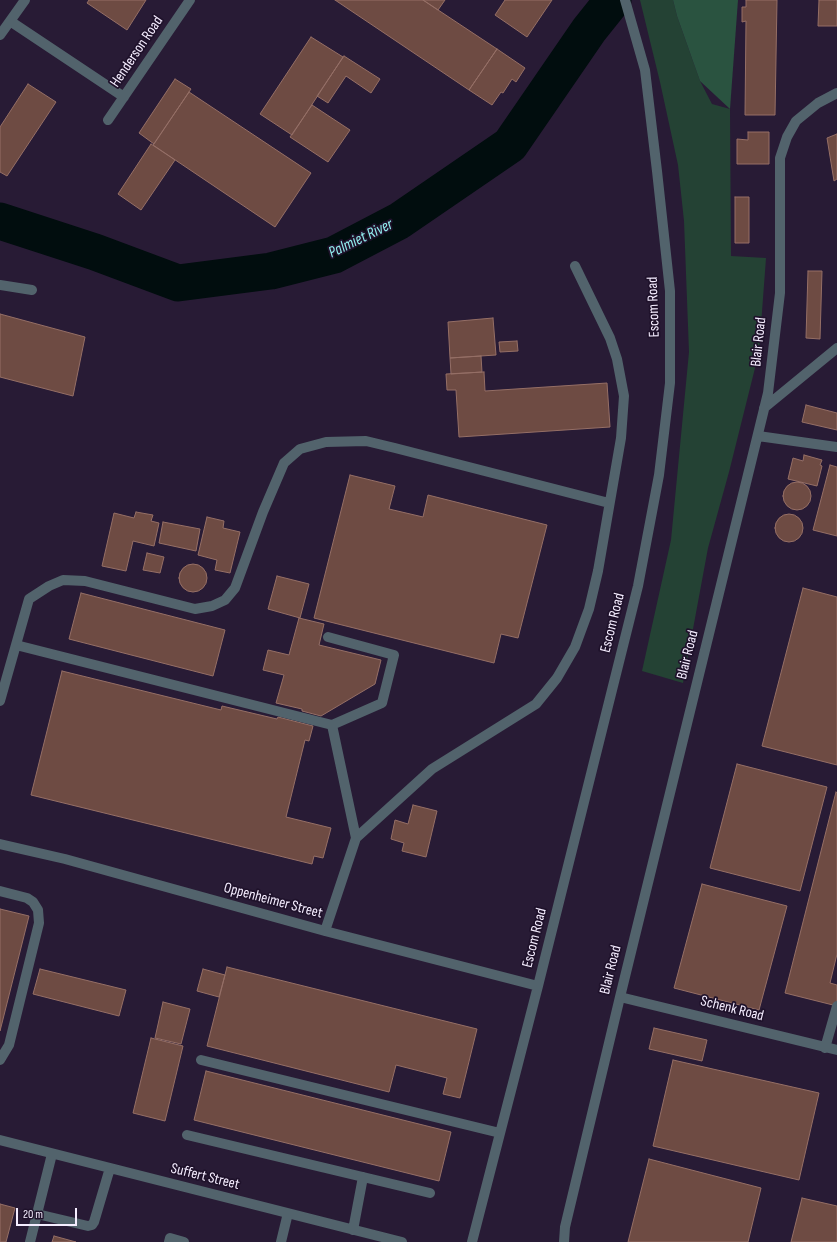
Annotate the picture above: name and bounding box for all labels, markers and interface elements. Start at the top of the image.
street label: Henderson Road [107,13,167,91]
water label: Palmiet River [326,215,396,263]
street label: Escom Road [644,276,664,338]
street label: Blair Road [747,316,771,368]
street label: Escom Road [597,591,629,655]
street label: Blair Road [673,629,703,681]
street label: Oppenheimer Street [222,879,324,923]
street label: Escom Road [519,906,551,970]
street label: Blair Road [596,944,626,996]
street label: Schenk Road [699,992,765,1026]
street label: Suffert Street [169,1160,241,1194]
scale bar [18,1200,79,1226]
text: 20 m [23,1207,43,1222]

